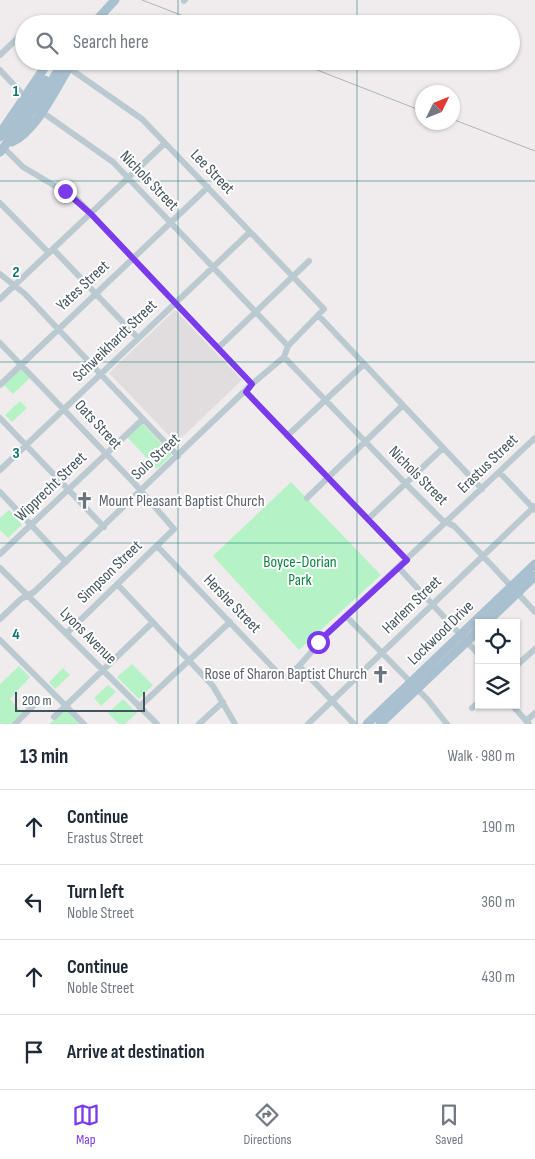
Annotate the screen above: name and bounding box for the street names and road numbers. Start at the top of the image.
street label: Lee Street [186,146,238,198]
street label: Nichols Street [116,147,182,215]
street label: Yates Street [53,257,113,315]
street label: Schweikhardt Street [69,296,161,386]
street label: Oats Street [70,396,126,454]
street label: Solo Street [128,430,184,484]
street label: Erastus Street [454,431,522,497]
street label: Nichols Street [384,442,452,510]
street label: Wipprecht Street [11,448,91,526]
street label: Simpson Street [74,537,146,607]
street label: Hershe Street [199,571,265,637]
street label: Harlem Street [378,572,446,638]
street label: Lockwood Drive [404,597,478,669]
street label: Lyons Avenue [56,604,120,668]

